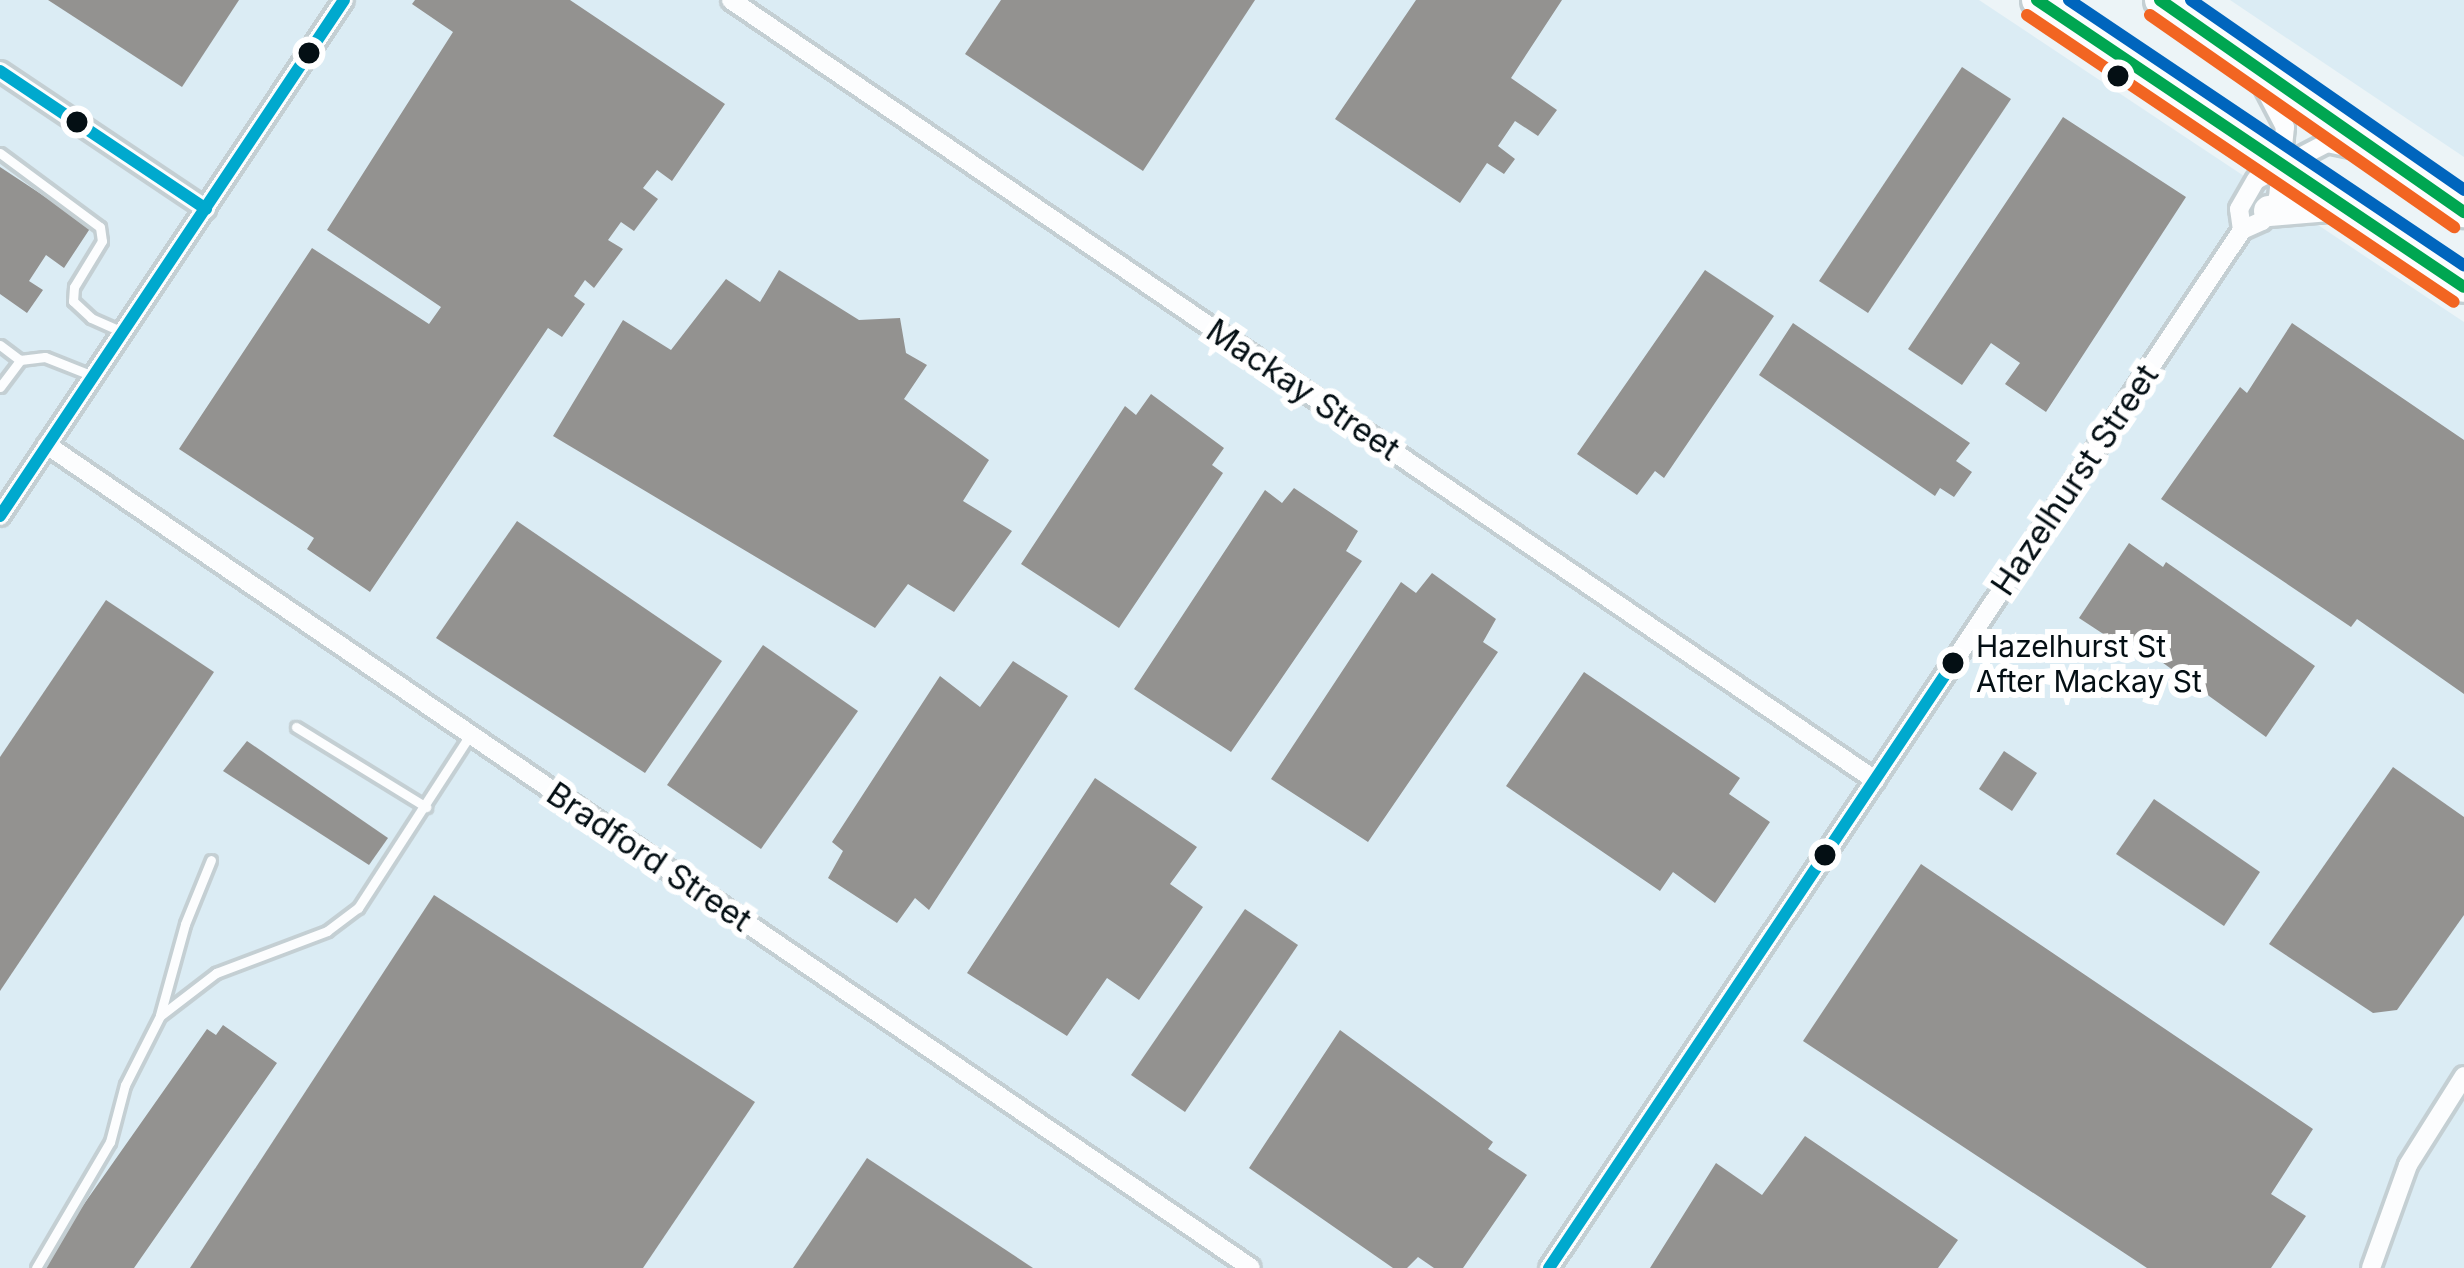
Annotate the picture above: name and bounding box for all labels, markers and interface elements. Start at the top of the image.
unlabelled marker [298,42,320,64]
unlabelled marker [2107,65,2129,87]
unlabelled marker [66,111,88,133]
street label: Mackay Street [1199,311,1407,469]
street label: Hazelhurst Street [1983,357,2167,603]
place label: Hazelhurst St After Mackay St [1976,628,2202,698]
marker: Hazelhurst St After Mackay St [1942,652,1964,674]
street label: Bradford Street [539,774,759,940]
unlabelled marker [1814,844,1836,866]

